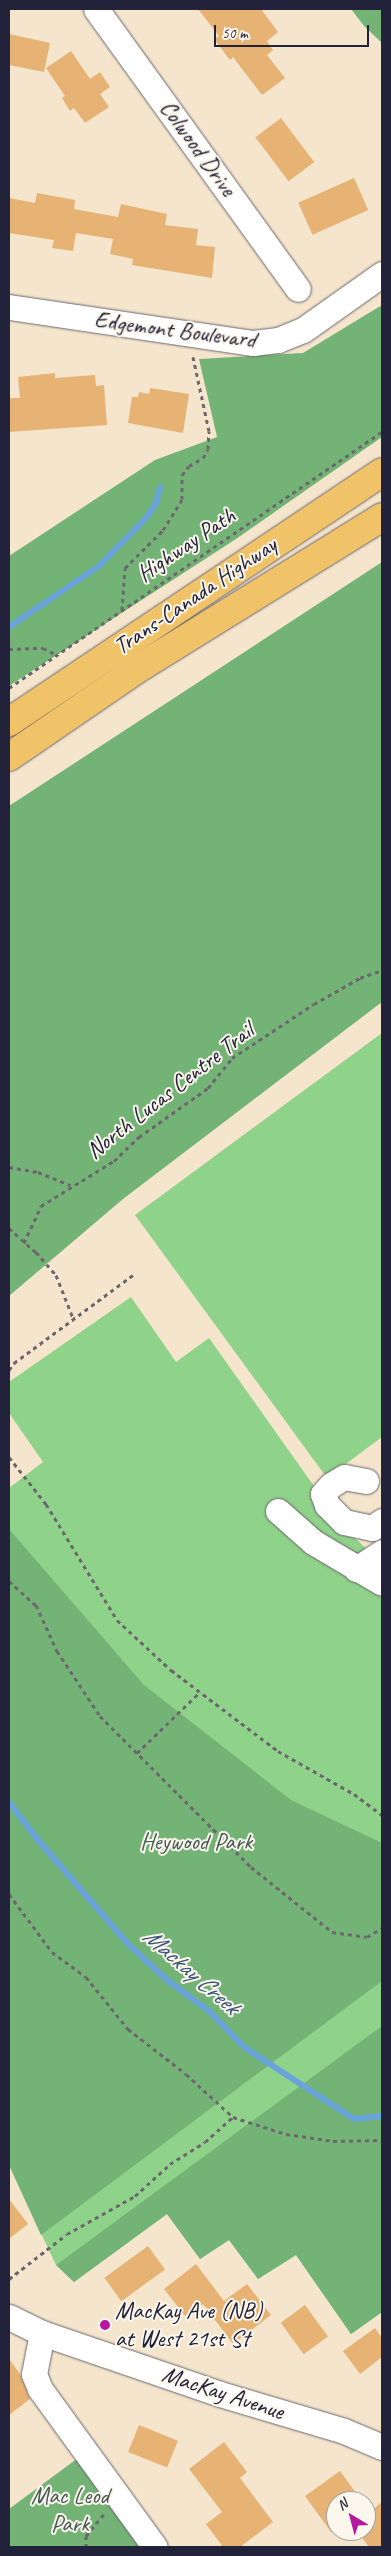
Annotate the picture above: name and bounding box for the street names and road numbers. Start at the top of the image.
street label: Colwood Drive [154,94,242,202]
street label: Edgemont Boulevard [92,306,258,354]
street label: Highway Path [131,501,241,589]
street label: Trans-Canada Highway [108,531,282,661]
street label: North Lucas Centre Trail [81,1017,259,1165]
street label: MacKay Avenue [159,2360,287,2426]

